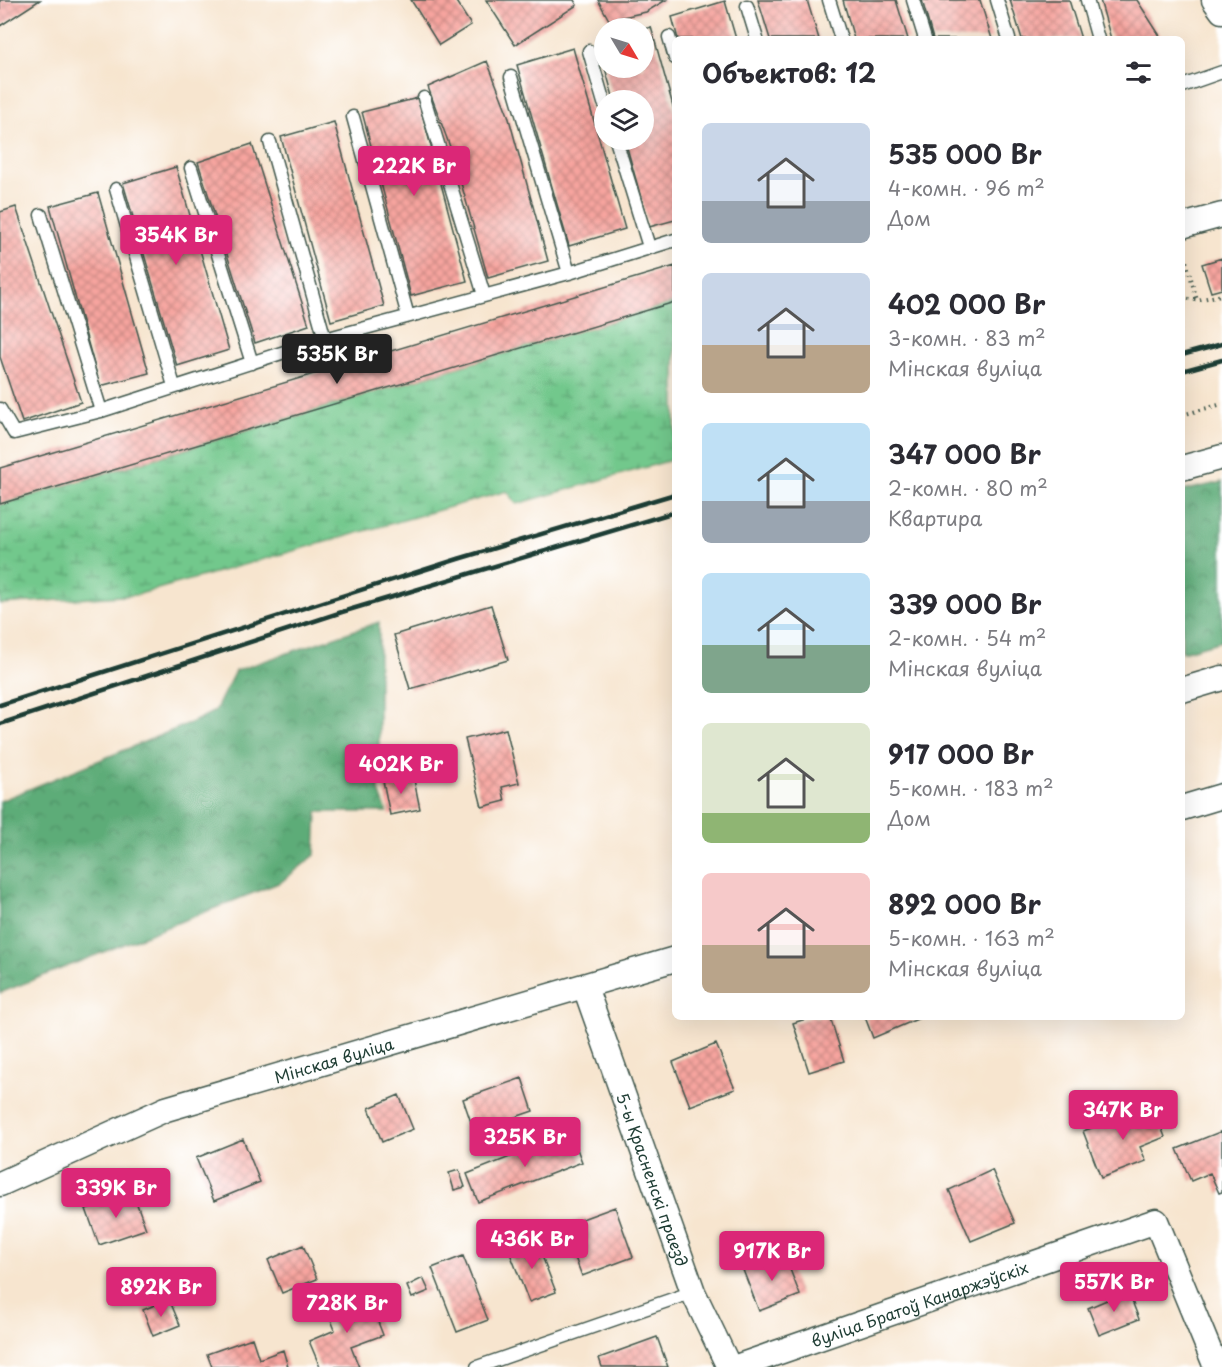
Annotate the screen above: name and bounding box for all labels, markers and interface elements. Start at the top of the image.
north arrow [594,18,654,78]
map controls [594,18,654,150]
text: Объектов: 12 [702,53,876,92]
icon: filters [1122,56,1155,89]
button: layers [594,90,654,150]
text: 535 000 Br [888,134,1042,173]
pin: 222K Br [359,146,469,197]
icon: home [750,147,822,219]
text: 222K Br [372,150,456,180]
text: 4-комн. · 96 m² [888,173,1045,203]
text: Дом [888,203,931,233]
pin: 354K Br [121,215,231,266]
text: 354K Br [134,219,218,249]
text: 402 000 Br [888,284,1045,323]
icon: home [750,297,822,369]
text: 3-комн. · 83 m² [888,323,1046,353]
pin: 535K Br [282,334,392,385]
text: 535K Br [296,338,378,368]
text: Мінская вуліца [888,353,1042,383]
text: 347 000 Br [888,434,1041,473]
icon: home [750,447,822,519]
text: 2-комн. · 80 m² [888,473,1048,503]
text: Квартира [888,503,982,533]
text: 339 000 Br [888,584,1041,623]
icon: home [750,597,822,669]
text: 2-комн. · 54 m² [888,623,1046,653]
text: Мінская вуліца [888,653,1042,683]
text: 917 000 Br [888,734,1034,773]
pin: 402K Br [346,744,456,795]
icon: home [750,747,822,819]
text: 402K Br [359,748,443,778]
text: 5-комн. · 183 m² [888,773,1054,803]
text: Дом [888,803,931,833]
text: 892 000 Br [888,884,1041,923]
icon: home [750,897,822,969]
text: 5-комн. · 163 m² [888,923,1055,953]
text: Мінская вуліца [888,953,1042,983]
street label: Мінская вуліца [271,1031,396,1089]
street label: 5-ы Красненскі праезд [611,1089,695,1269]
pin: 347K Br [1068,1090,1178,1141]
text: 347K Br [1083,1094,1163,1124]
pin: 325K Br [470,1117,580,1168]
text: 325K Br [484,1121,566,1151]
pin: 339K Br [61,1168,171,1219]
text: 339K Br [75,1172,157,1202]
pin: 436K Br [477,1219,587,1270]
text: 436K Br [490,1223,574,1253]
pin: 917K Br [717,1231,827,1282]
text: 917K Br [733,1235,811,1265]
street label: вуліца Братоў Канаржэўскіх [808,1254,1031,1352]
pin: 557K Br [1059,1262,1169,1313]
text: 557K Br [1074,1266,1154,1296]
pin: 892K Br [106,1267,216,1318]
text: 892K Br [120,1271,202,1301]
pin: 728K Br [292,1283,402,1334]
text: 728K Br [306,1287,388,1317]

